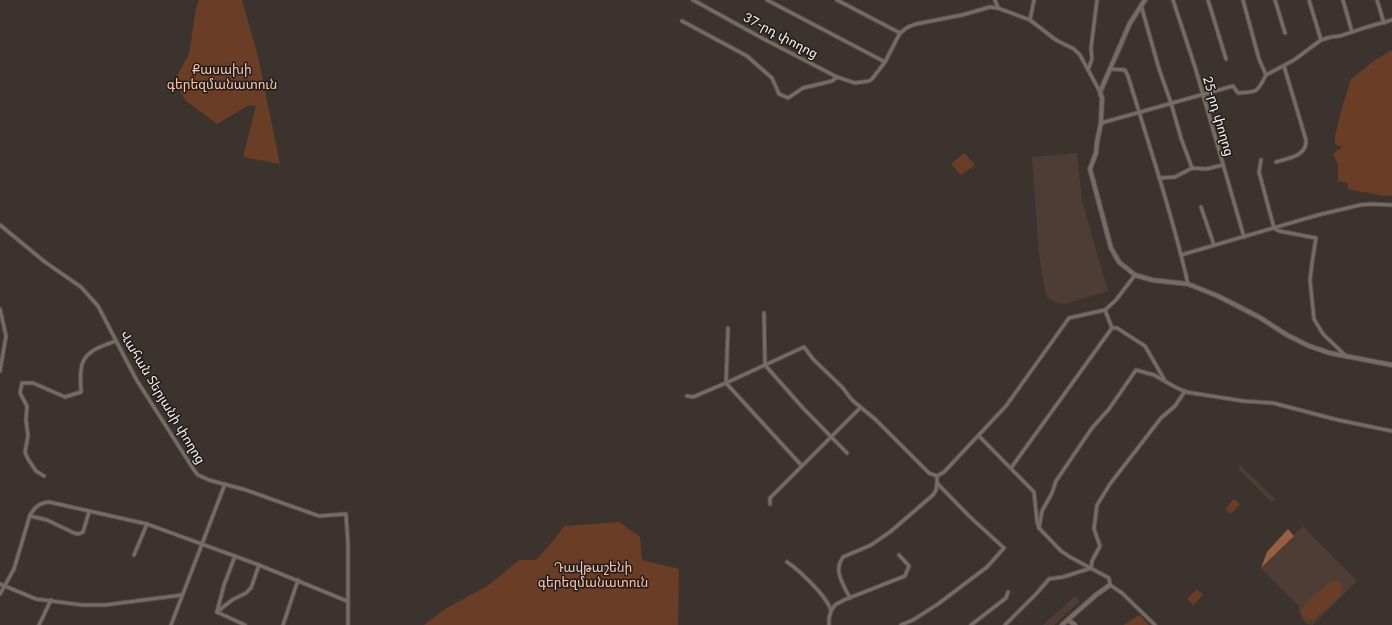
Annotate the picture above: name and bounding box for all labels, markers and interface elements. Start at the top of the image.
street label: 37-րդ փողոց [741,9,821,61]
park label: Քասախի գերեզմանատուն [167,61,277,92]
street label: 25-րդ փողոց [1200,74,1238,158]
street label: Վահան Տերյանի փողոց [117,327,209,467]
park label: Դավթաշենի գերեզմանատուն [538,559,648,590]

